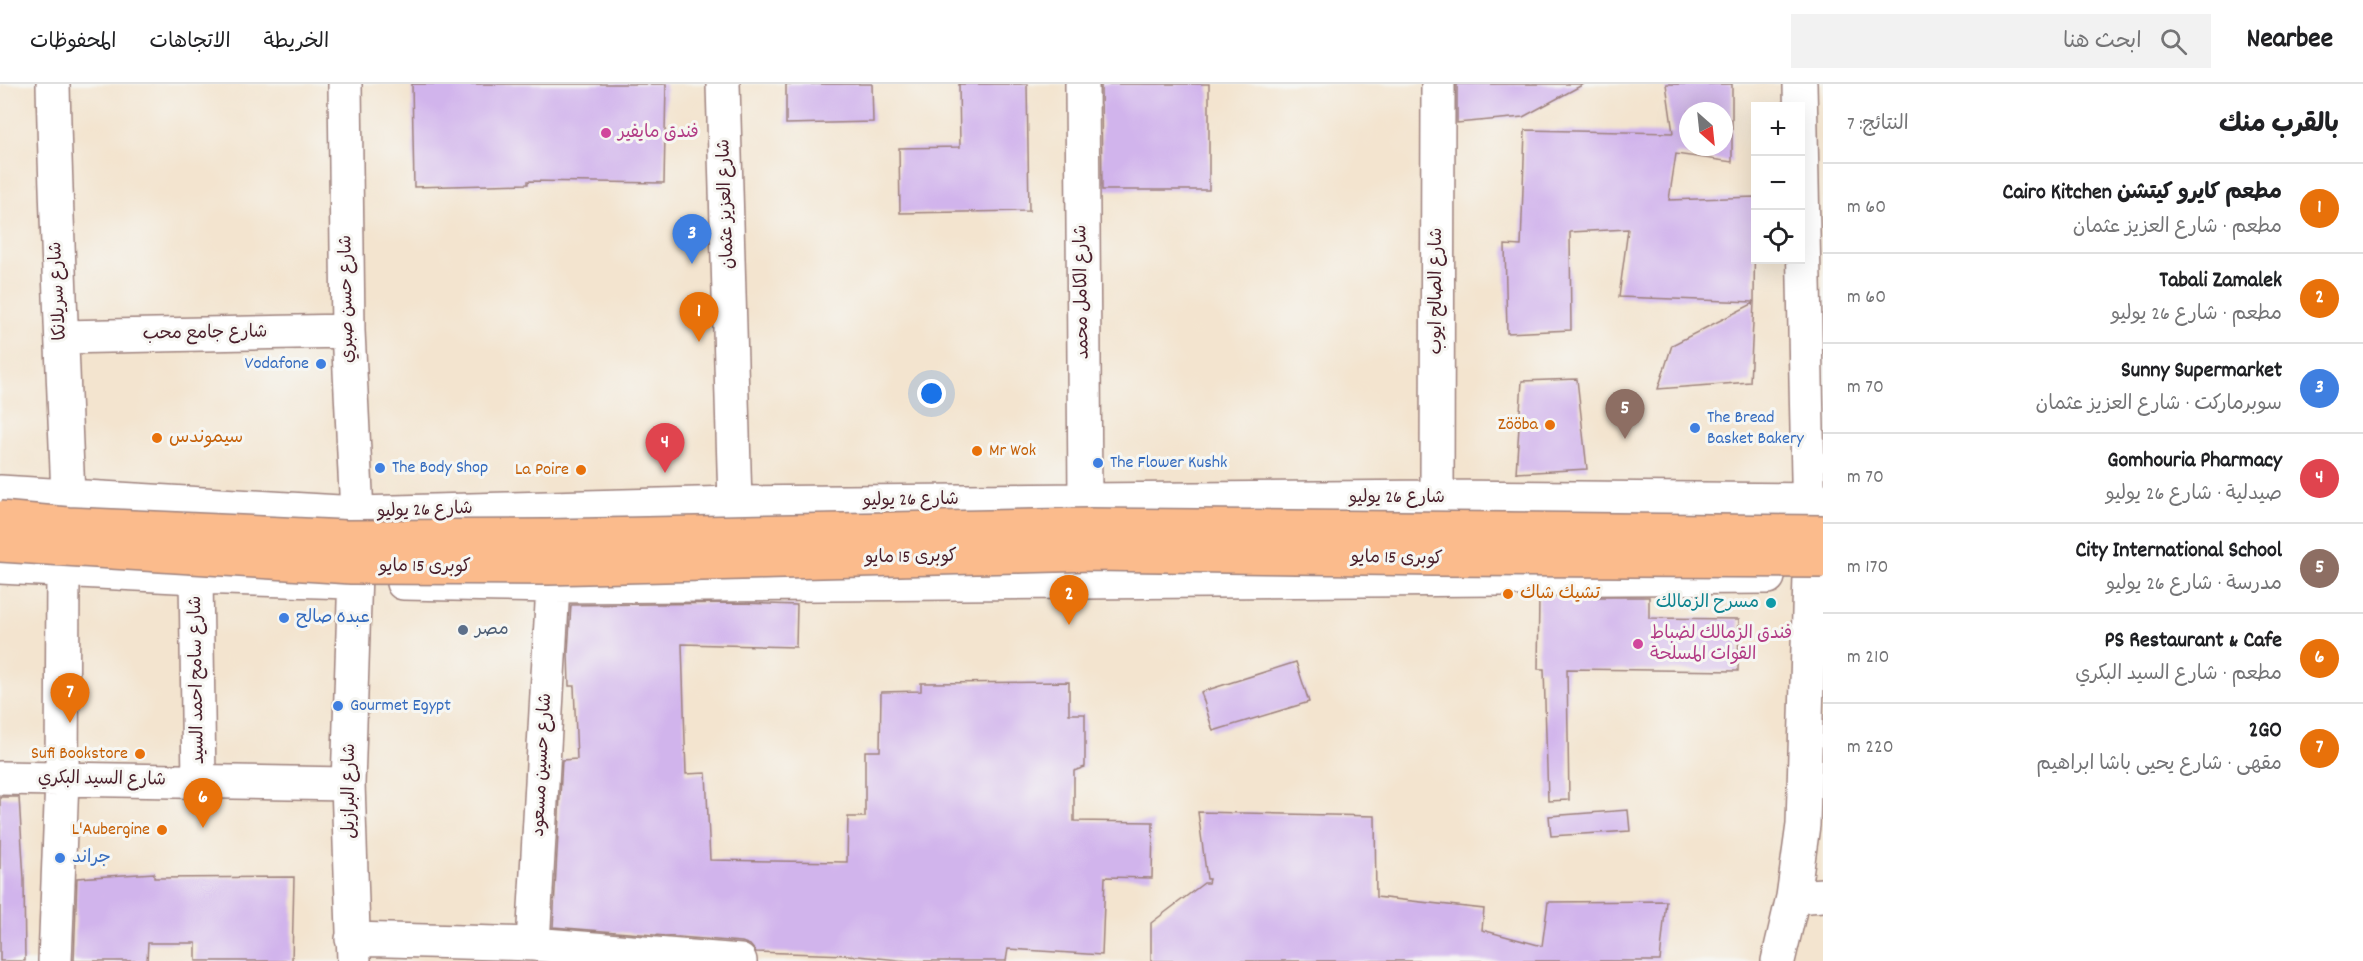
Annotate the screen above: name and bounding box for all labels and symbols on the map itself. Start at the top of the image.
north arrow [1679,102,1733,156]
place label: فندق مايفير [616,121,699,146]
marker: فندق مايفير [599,126,613,140]
street label: شارع العزيز عثمان [712,138,742,270]
pin: 3 [672,214,712,264]
street label: شارع الكامل محمد [1069,224,1097,360]
street label: شارع الصالح ايوب [1425,228,1450,354]
street label: شارع حسن صبري [334,235,362,363]
street label: شارع سريلانكا [44,241,74,341]
pin: 1 [680,292,718,342]
street label: شارع جامع محب [142,320,268,348]
place label: Vodafone [245,352,309,377]
marker: Vodafone [314,357,328,371]
your location [917,379,946,408]
pin: 5 [1606,390,1644,439]
place label: The Bread Basket Bakery [1707,406,1805,452]
place label: Zööba [1498,413,1539,438]
marker: Zööba [1543,418,1557,432]
marker: The Bread Basket Bakery [1688,421,1702,435]
pin: 4 [646,424,684,473]
place label: سيموندس [169,426,243,451]
marker: سيموندس [150,431,164,445]
place label: Mr Wok [989,439,1036,464]
marker: Mr Wok [970,444,984,458]
place label: The Flower Kushk [1110,451,1227,476]
place label: The Body Shop [392,456,488,481]
marker: The Flower Kushk [1091,456,1105,470]
place label: La Poire [515,458,569,483]
marker: The Body Shop [373,461,387,475]
marker: La Poire [574,463,588,477]
street label: شارع 26 يوليو [1348,486,1445,511]
street label: شارع 26 يوليو [862,488,959,514]
street label: شارع 26 يوليو [376,497,473,525]
street label: كوبرى 15 مايو [863,545,957,571]
street label: كوبرى 15 مايو [1349,546,1443,572]
street label: كوبرى 15 مايو [377,555,471,580]
pin: 2 [1050,576,1088,625]
place label: تشيك شاك [1520,582,1601,607]
marker: تشيك شاك [1501,587,1515,601]
place label: مسرح الزمالك [1656,591,1759,616]
street label: شارع سامح احمد السيد [184,596,212,764]
marker: مسرح الزمالك [1764,596,1778,610]
place label: عبده صالح [296,606,370,631]
marker: عبده صالح [277,611,291,625]
place label: مصر [473,618,509,643]
place label: فندق الزمالك لضباط القوات المسلحة [1650,622,1792,668]
marker: مصر [456,623,470,637]
marker: فندق الزمالك لضباط القوات المسلحة [1631,637,1645,651]
pin: 7 [50,674,90,723]
street label: شارع حسين مسعود [527,693,559,837]
place label: Gourmet Egypt [350,694,451,719]
marker: Gourmet Egypt [331,699,345,713]
place label: Sufi Bookstore [31,742,128,767]
street label: شارع البرازيل [338,743,363,839]
marker: Sufi Bookstore [133,747,147,761]
street label: شارع السيد البكري [38,766,166,794]
pin: 6 [184,778,222,828]
place label: L'Aubergine [72,818,150,843]
marker: L'Aubergine [155,823,169,837]
place label: جراند [72,846,111,871]
marker: جراند [53,851,67,865]

